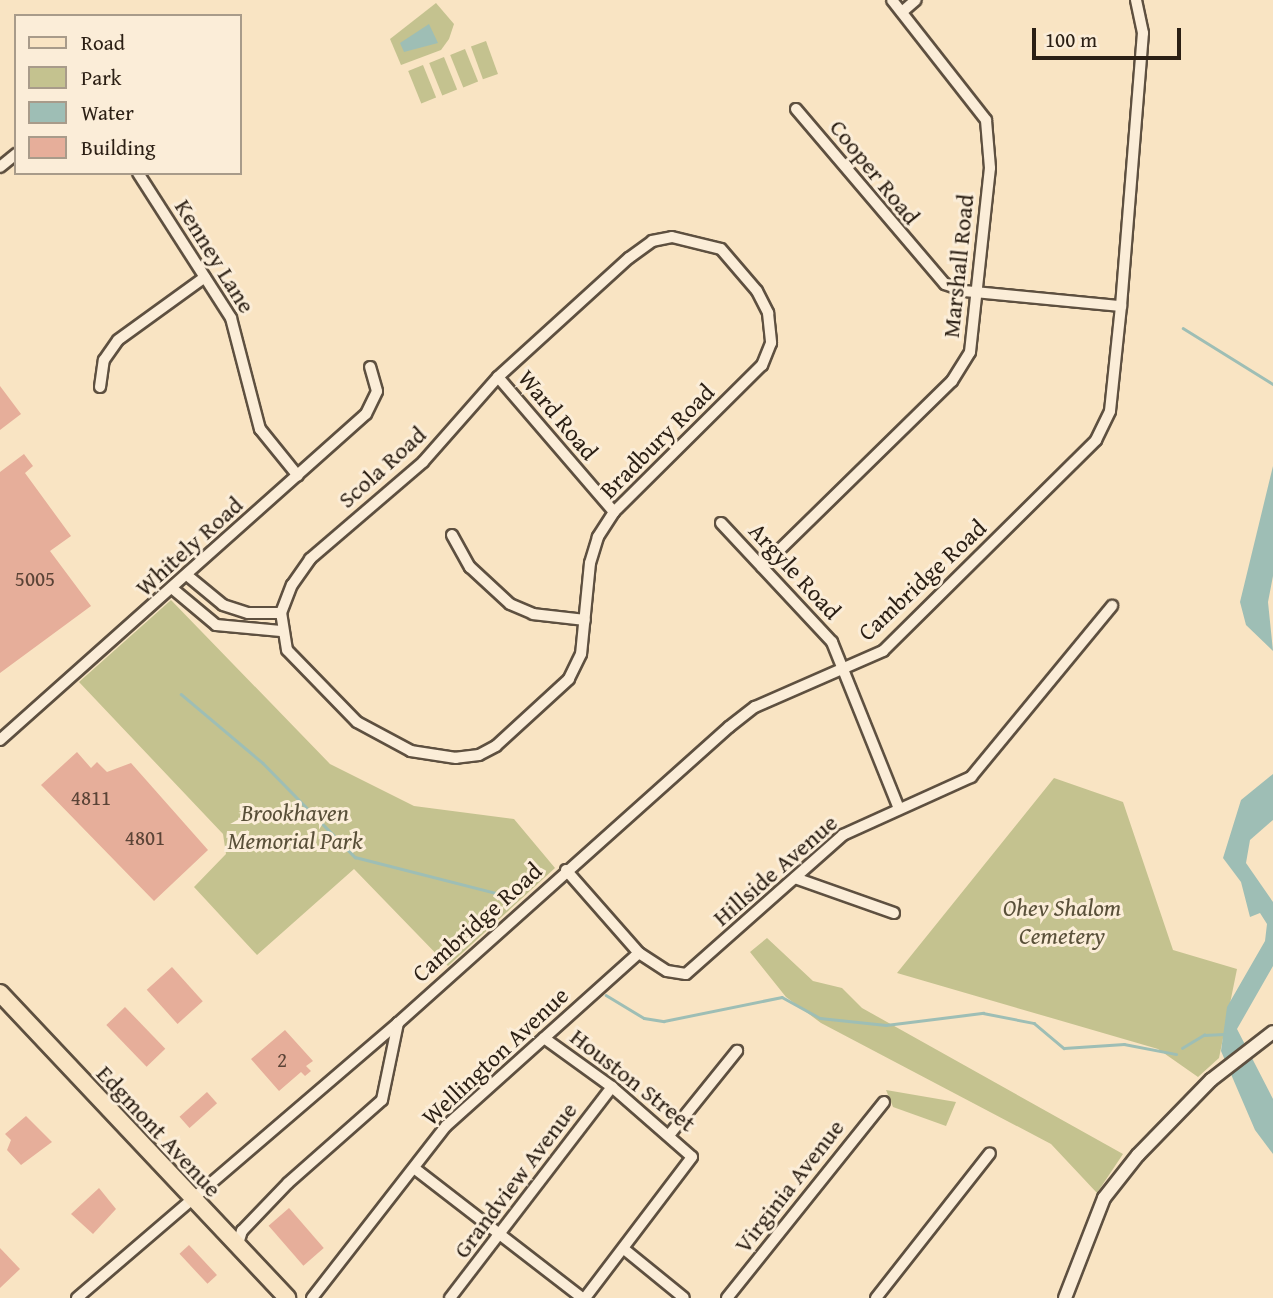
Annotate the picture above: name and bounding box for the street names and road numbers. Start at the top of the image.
street label: Cooper Road [824,114,926,230]
street label: Marshall Road [936,193,980,339]
street label: Kenney Lane [169,194,261,318]
street label: Ward Road [512,364,604,466]
street label: Bradbury Road [594,378,720,504]
street label: Scola Road [332,420,432,514]
street label: Whitely Road [129,490,249,602]
street label: Cambridge Road [852,513,992,647]
street label: Argyle Road [743,517,847,625]
street label: Hillside Avenue [707,808,843,932]
street label: Cambridge Road [406,856,548,988]
street label: Wellington Avenue [416,981,574,1131]
street label: Houston Street [565,1022,701,1138]
street label: Edgmont Avenue [91,1059,227,1203]
street label: Grandview Avenue [447,1096,583,1264]
street label: Virginia Avenue [728,1113,850,1259]

